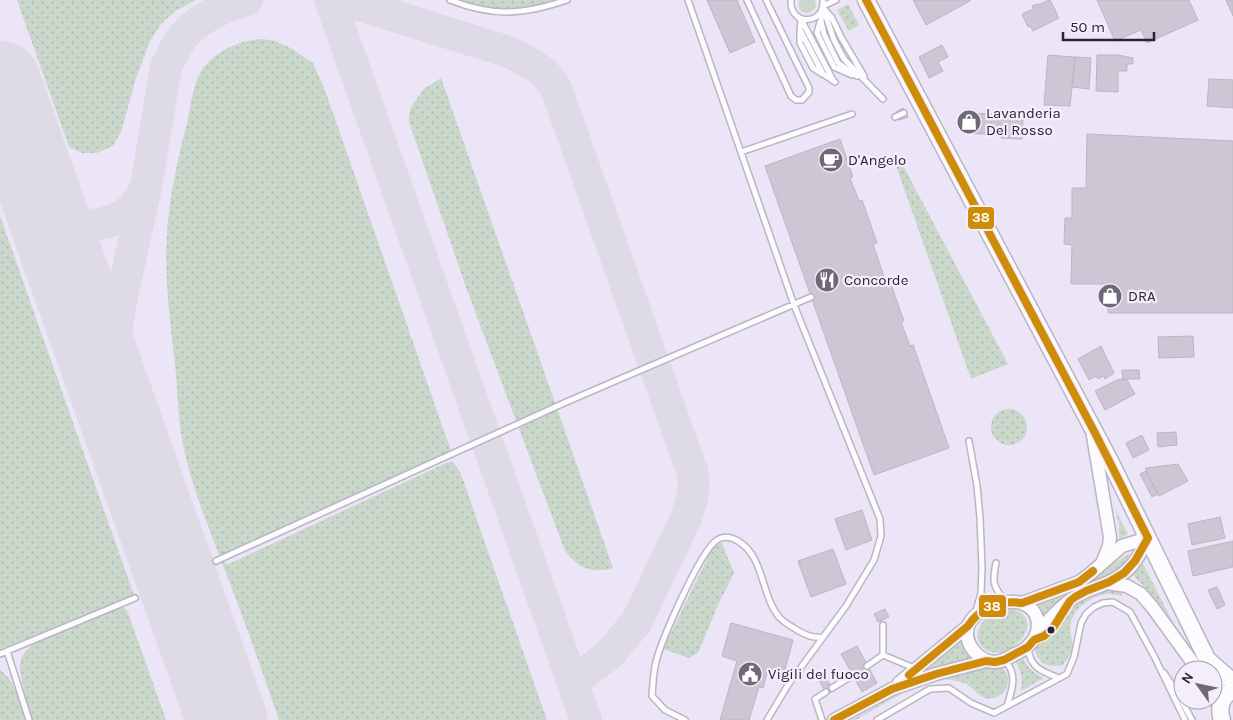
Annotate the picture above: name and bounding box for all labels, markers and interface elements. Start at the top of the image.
scale bar [1063,10,1154,42]
text: 50 m [1070,18,1105,36]
place label: Lavanderia Del Rosso [986,104,1061,139]
shop icon: Lavanderia Del Rosso [956,109,982,135]
cafe icon: D'Angelo [818,147,844,173]
place label: D'Angelo [848,151,906,169]
line badge: 38 [967,206,995,230]
text: 38 [972,209,990,226]
restaurant icon: Concorde [814,267,840,293]
place label: Concorde [844,271,908,289]
shop icon: DRA [1097,283,1123,309]
place label: DRA [1128,287,1156,305]
line badge: 38 [978,594,1007,618]
text: 38 [983,598,1001,615]
unlabelled marker [1046,625,1056,635]
north arrow [1173,660,1223,710]
public building icon: Vigili del fuoco [737,661,763,687]
place label: Vigili del fuoco [768,665,869,683]
text: N [1178,669,1197,687]

